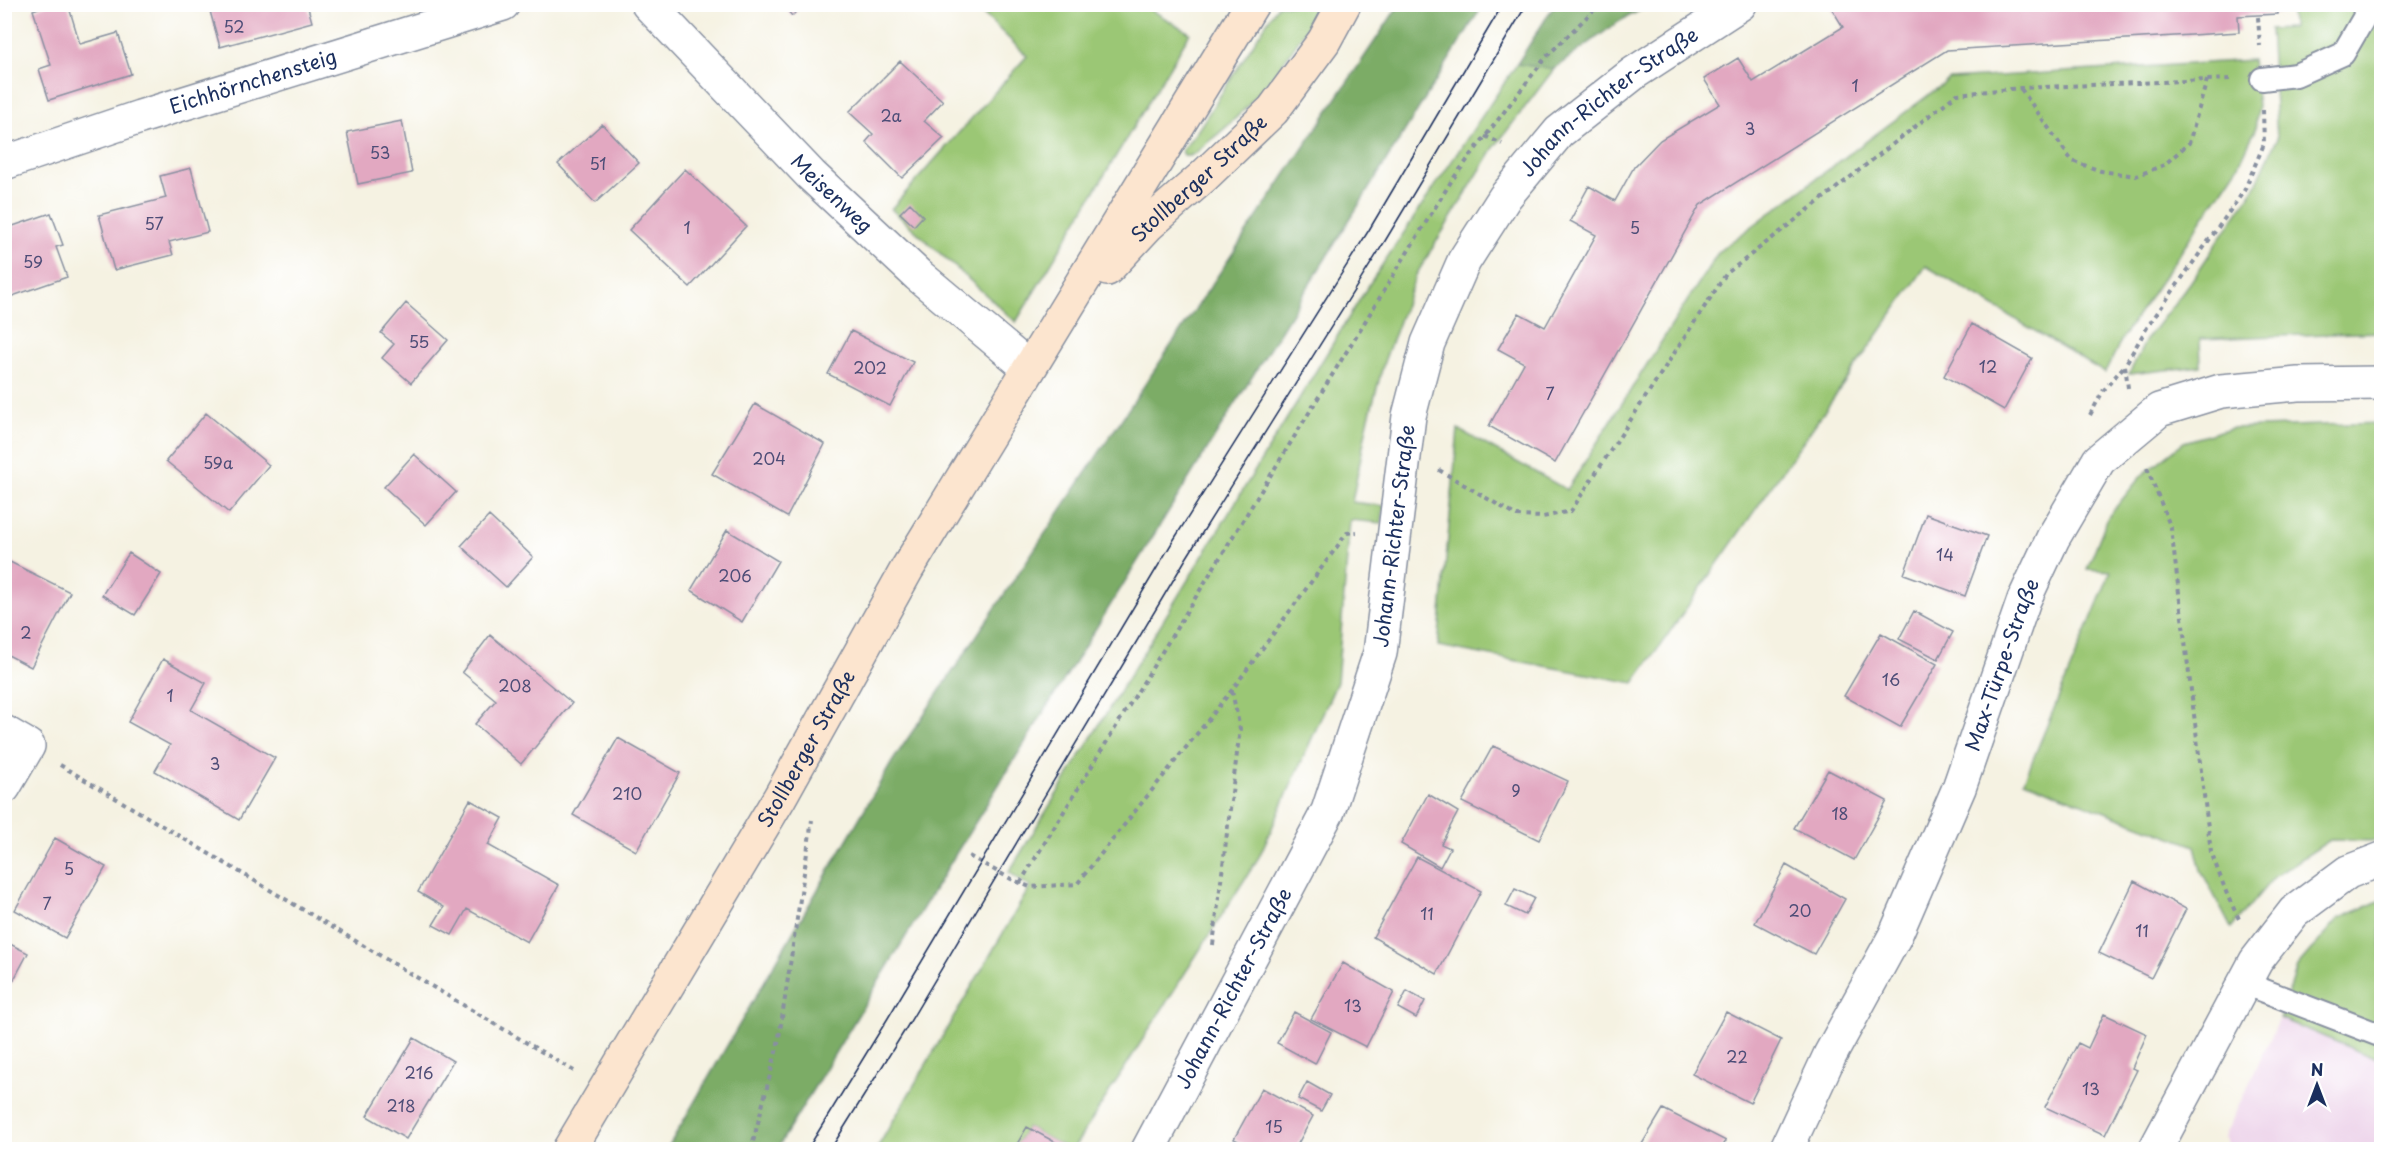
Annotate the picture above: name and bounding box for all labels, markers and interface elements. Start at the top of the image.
house number: 52 [223,14,245,38]
street label: Johann-Richter-Straße [1512,19,1704,183]
street label: Eichhörnchensteig [165,41,340,121]
house number: 1 [1851,73,1859,97]
house number: 2a [881,103,902,127]
street label: Stollberger Straße [1123,107,1273,249]
house number: 3 [1745,116,1755,140]
house number: 53 [370,140,390,164]
street label: Meisenweg [784,147,880,240]
house number: 51 [589,151,607,175]
house number: 57 [144,211,164,235]
house number: 1 [683,215,691,239]
house number: 5 [1630,215,1640,239]
house number: 59 [23,249,43,273]
house number: 55 [409,329,429,353]
house number: 12 [1979,354,1997,378]
house number: 202 [853,355,887,379]
house number: 7 [1545,381,1555,405]
street label: Johann-Richter-Straße [1365,423,1422,649]
house number: 204 [752,446,786,470]
house number: 59a [203,450,233,474]
house number: 14 [1936,542,1954,566]
house number: 206 [718,563,752,587]
street label: Max-Türpe-Straße [1957,573,2046,755]
house number: 2 [20,620,32,644]
street label: Stollberger Straße [749,664,862,833]
house number: 16 [1882,667,1900,691]
house number: 208 [498,673,532,697]
house number: 1 [166,683,174,707]
house number: 3 [210,751,220,775]
house number: 9 [1511,778,1521,802]
house number: 210 [612,781,642,805]
house number: 18 [1831,801,1849,825]
house number: 5 [64,856,74,880]
street label: Johann-Richter-Straße [1167,882,1299,1094]
house number: 7 [42,891,52,915]
house number: 20 [1789,898,1811,922]
house number: 11 [1420,901,1434,925]
house number: 11 [2135,918,2149,942]
house number: 13 [1344,993,1362,1017]
house number: 22 [1726,1044,1748,1068]
north arrow [2287,1055,2347,1115]
text: N [2311,1057,2323,1081]
house number: 216 [405,1060,434,1084]
house number: 13 [2082,1076,2100,1100]
house number: 218 [386,1093,416,1117]
house number: 15 [1265,1114,1283,1138]

